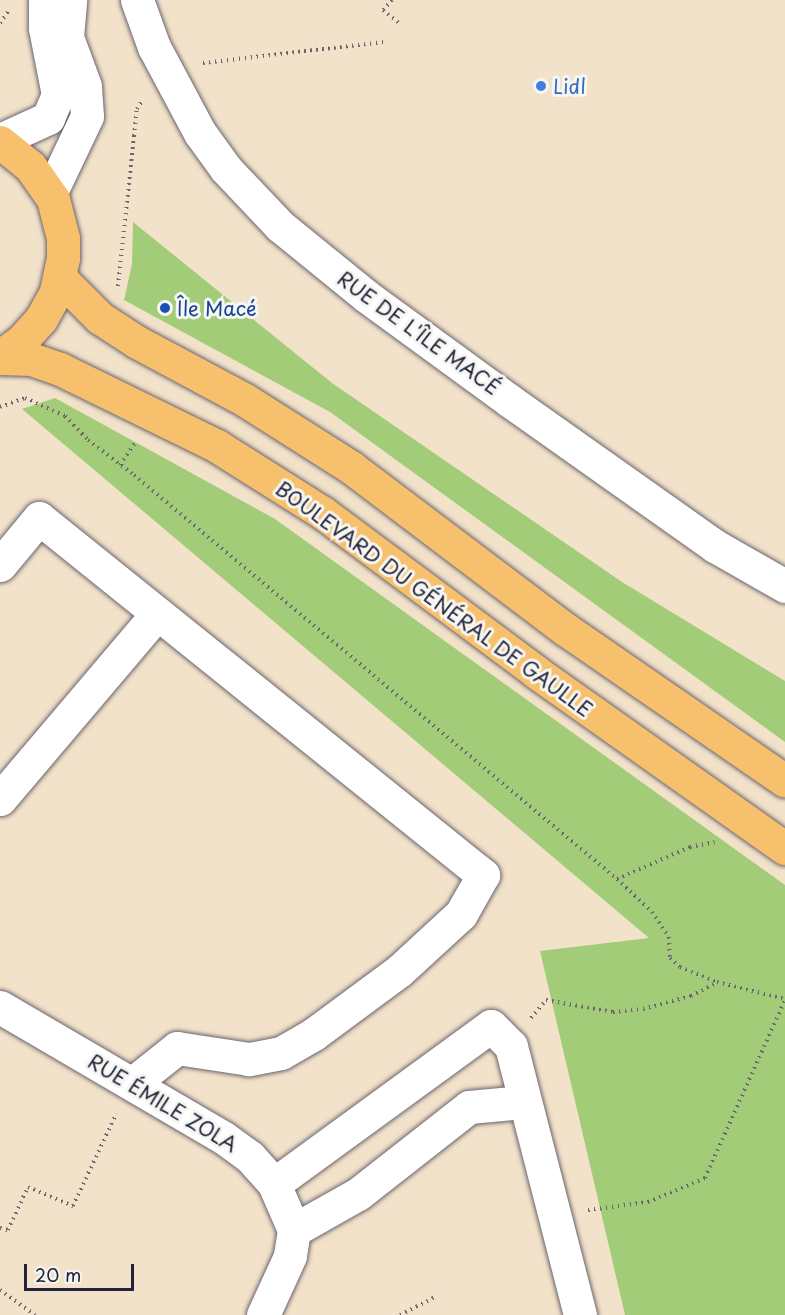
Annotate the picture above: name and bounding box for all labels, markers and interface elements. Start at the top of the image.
place label: Lidl [553,74,586,98]
marker: Lidl [534,79,548,93]
street label: RUE DE L'ÎLE MACÉ [332,265,506,401]
place label: Île Macé [177,296,258,320]
marker: Île Macé [158,301,172,315]
street label: BOULEVARD DU GÉNÉRAL DE GAULLE [268,474,600,724]
street label: RUE ÉMILE ZOLA [83,1049,243,1157]
scale bar [27,1252,136,1290]
text: 20 m [35,1261,81,1288]

